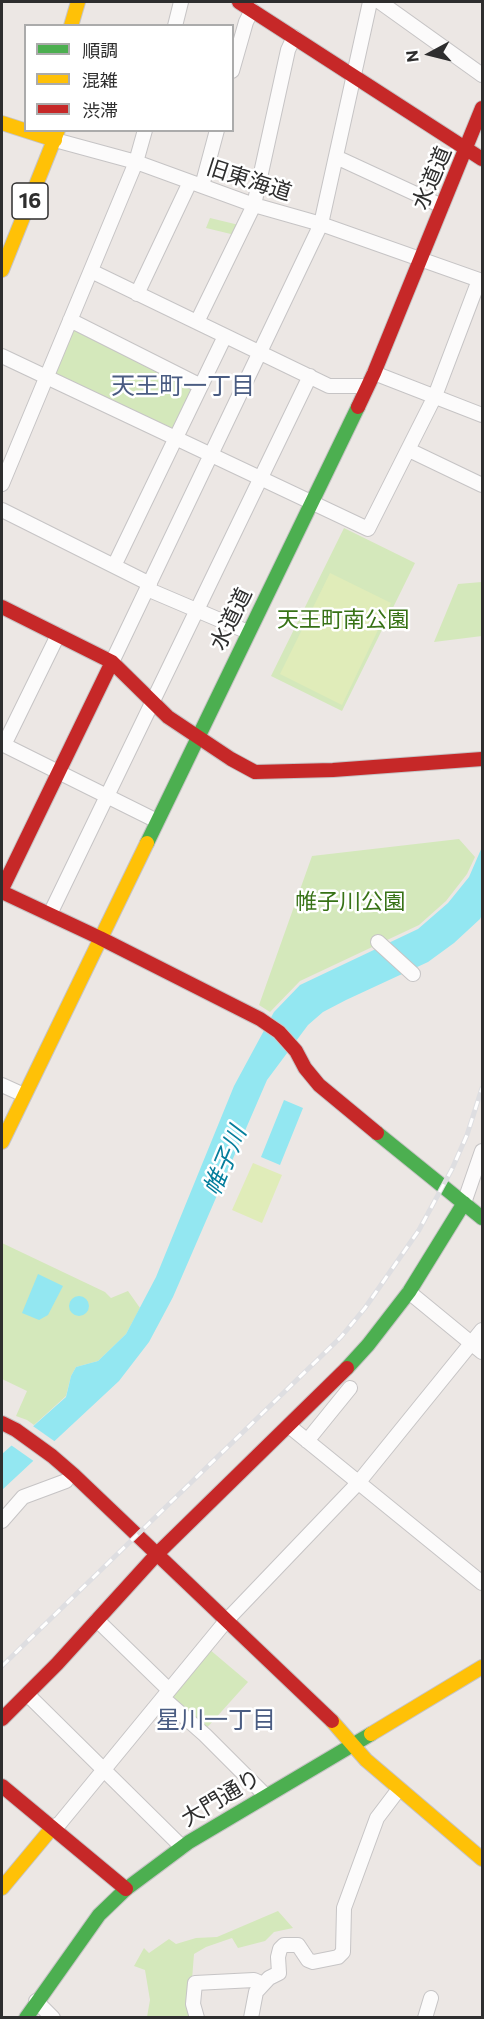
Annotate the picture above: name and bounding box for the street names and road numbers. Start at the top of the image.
street label: 水道道 [407,142,457,214]
street label: 旧東海道 [203,154,295,206]
road number: 16 [12,183,48,219]
street label: 水道道 [205,584,257,654]
street label: 大門通り [176,1764,266,1832]

